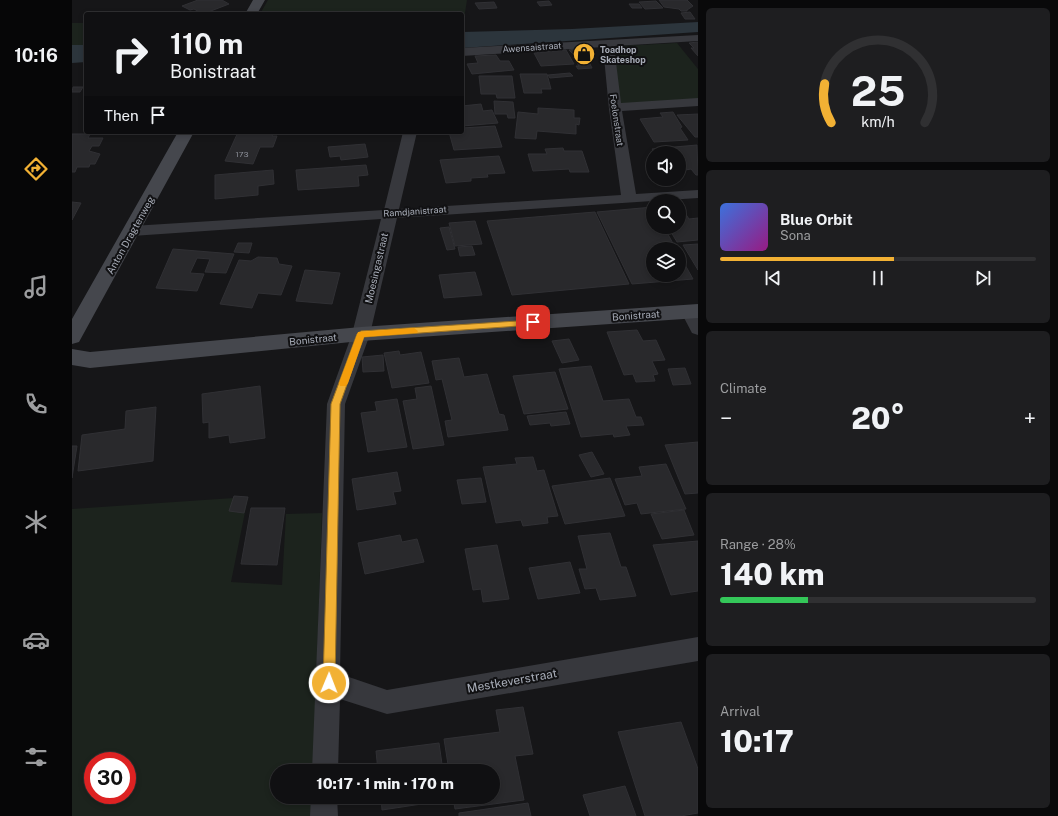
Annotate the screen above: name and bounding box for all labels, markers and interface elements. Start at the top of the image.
text: 110 m [170,27,243,60]
icon: right [104,28,156,80]
street label: Awensaistraat [502,39,562,55]
shop icon: Toadhop Skateshop [571,41,597,67]
place label: Toadhop Skateshop [600,44,646,65]
text: 10:16 [14,45,58,66]
text: Bonistraat [170,61,256,82]
text: 25 [851,66,905,115]
street label: Foelonstraat [608,93,626,147]
icon: arrive [147,104,169,126]
text: Then [104,107,139,124]
text: km/h [861,112,895,129]
map controls [646,146,686,282]
button: sound [646,146,686,186]
house number: 173 [236,149,248,159]
icon: directions [22,155,50,183]
street label: Anton Dragtenweg [104,194,156,276]
button: search [646,194,686,234]
street label: Ramdjanistraat [383,203,448,219]
text: Blue Orbit [780,211,853,228]
text: Sona [780,228,811,243]
street label: Moesingastraat [362,231,390,305]
button: layers [646,242,686,282]
icon: previous [762,267,784,289]
icon: pause [867,267,889,289]
icon: next [972,267,994,289]
icon: music [22,273,50,301]
pin [516,305,550,339]
street label: Bonistraat [612,307,660,323]
icon: arrive [522,311,544,333]
street label: Bonistraat [289,331,338,347]
text: Climate [720,381,767,396]
icon: phone [22,390,50,418]
text: 20° [851,400,905,436]
text: − [720,405,732,431]
text: + [1024,405,1036,431]
icon: climate [22,508,50,536]
text: Range · 28% [720,537,796,552]
text: 140 km [720,556,824,592]
icon: car [22,626,50,654]
position arrow [308,662,350,704]
street label: Mestkeverstraat [466,666,558,696]
text: Arrival [720,704,760,719]
text: 10:17 [720,723,794,759]
icon: filters [22,743,50,771]
speed limit sign: 30 [84,752,136,804]
text: 10:17 · 1 min · 170 m [316,775,454,792]

